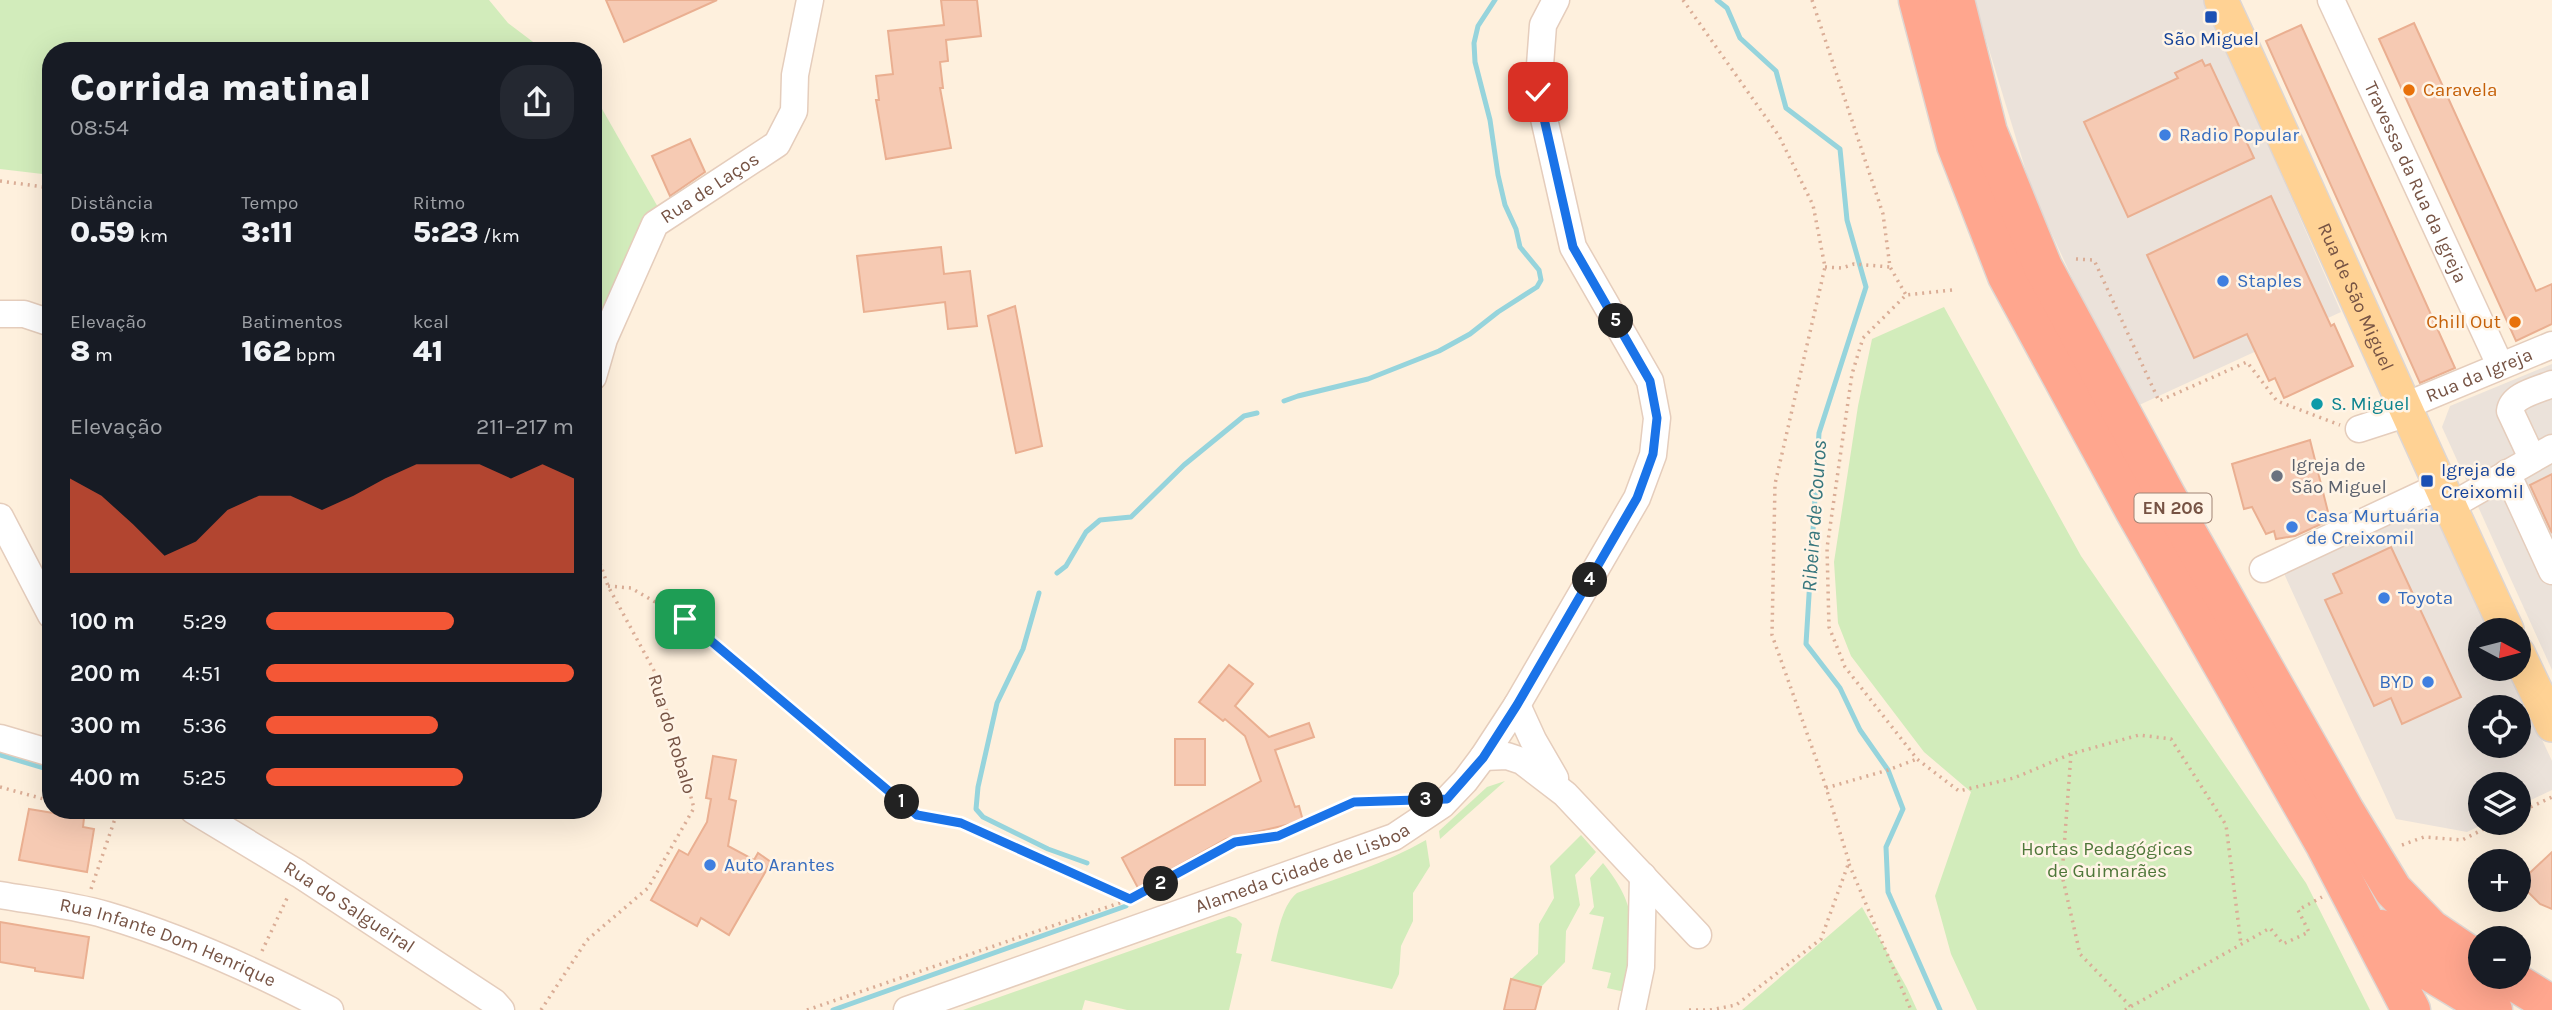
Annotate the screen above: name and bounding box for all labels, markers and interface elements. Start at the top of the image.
marker: São Miguel [2203,9,2219,25]
place label: São Miguel [2163,28,2259,50]
pin [1508,62,1568,122]
text: Corrida matinal [70,65,371,110]
button: share [500,65,574,139]
icon: check [1519,73,1557,111]
street label: Travessa da Rua da Igreja [2359,78,2472,287]
place label: Caravela [2423,79,2498,101]
marker: Caravela [2401,82,2417,98]
text: 08:54 [70,114,129,141]
place label: Radio Popular [2179,124,2299,146]
marker: Radio Popular [2157,127,2173,143]
street label: Rua de Laços [657,148,763,228]
text: Distância [70,192,153,214]
text: Tempo [241,192,298,214]
text: Ritmo [413,192,465,214]
text: 0.59 [70,214,135,250]
text: 3:11 [241,214,293,250]
text: 5:23 [413,214,479,250]
street label: Rua de São Miguel [2313,220,2398,374]
text: km [135,225,168,247]
text: /km [479,225,520,247]
place label: Staples [2237,270,2302,292]
marker: Staples [2215,273,2231,289]
pin: 5 [1598,304,1634,338]
text: 5 [1610,309,1621,331]
text: Elevação [70,311,146,333]
text: Batimentos [241,311,343,333]
text: kcal [413,311,449,333]
place label: Chill Out [2426,311,2501,333]
marker: Chill Out [2507,314,2523,330]
text: 8 [70,333,90,369]
text: 162 [241,333,291,369]
text: 41 [413,333,443,369]
street label: Rua da Igreja [2423,343,2536,407]
text: m [90,344,113,366]
text: bpm [291,344,336,366]
place label: S. Miguel [2331,393,2409,415]
marker: S. Miguel [2309,396,2325,412]
text: Elevação [70,413,163,440]
text: 211–217 m [476,413,574,440]
water label: Ribeira de Couros [1797,439,1831,593]
place label: Igreja de São Miguel [2291,454,2387,498]
place label: Igreja de Creixomil [2441,459,2524,503]
marker: Igreja de São Miguel [2269,468,2285,484]
marker: Igreja de Creixomil [2419,473,2435,489]
road number: EN 206 [2134,494,2212,522]
place label: Casa Murtuária de Creixomil [2306,505,2440,549]
marker: Casa Murtuária de Creixomil [2284,519,2300,535]
pin: 4 [1572,562,1608,598]
text: 4 [1584,568,1595,590]
place label: Toyota [2398,587,2453,609]
pin [655,589,715,649]
marker: Toyota [2376,590,2392,606]
icon: arrive [666,600,704,638]
text: 100 m [70,608,135,635]
text: 5:29 [182,608,227,635]
north arrow [2468,618,2530,681]
map controls [2468,618,2531,989]
text: 200 m [70,660,141,687]
text: 4:51 [182,660,221,687]
place label: BYD [2379,671,2414,693]
street label: Rua do Robalo [643,672,701,796]
marker: BYD [2420,674,2436,690]
button: locate [2468,695,2531,758]
text: 300 m [70,712,141,739]
text: 5:36 [182,712,227,739]
text: 400 m [70,764,140,791]
text: 5:25 [182,764,227,791]
button: layers [2468,772,2531,835]
pin: 3 [1408,782,1444,818]
pin: 1 [884,784,920,820]
text: 3 [1420,788,1431,810]
text: 1 [898,790,905,812]
street label: Alameda Cidade de Lisboa [1192,818,1414,918]
park label: Hortas Pedagógicas de Guimarães [2021,838,2193,882]
button: + [2468,849,2531,912]
place label: Auto Arantes [724,854,835,876]
street label: Rua do Salgueiral [280,856,419,958]
marker: Auto Arantes [702,857,718,873]
pin: 2 [1144,866,1178,902]
text: 2 [1155,872,1166,894]
street label: Rua Infante Dom Henrique [58,894,279,992]
button: − [2468,926,2531,989]

